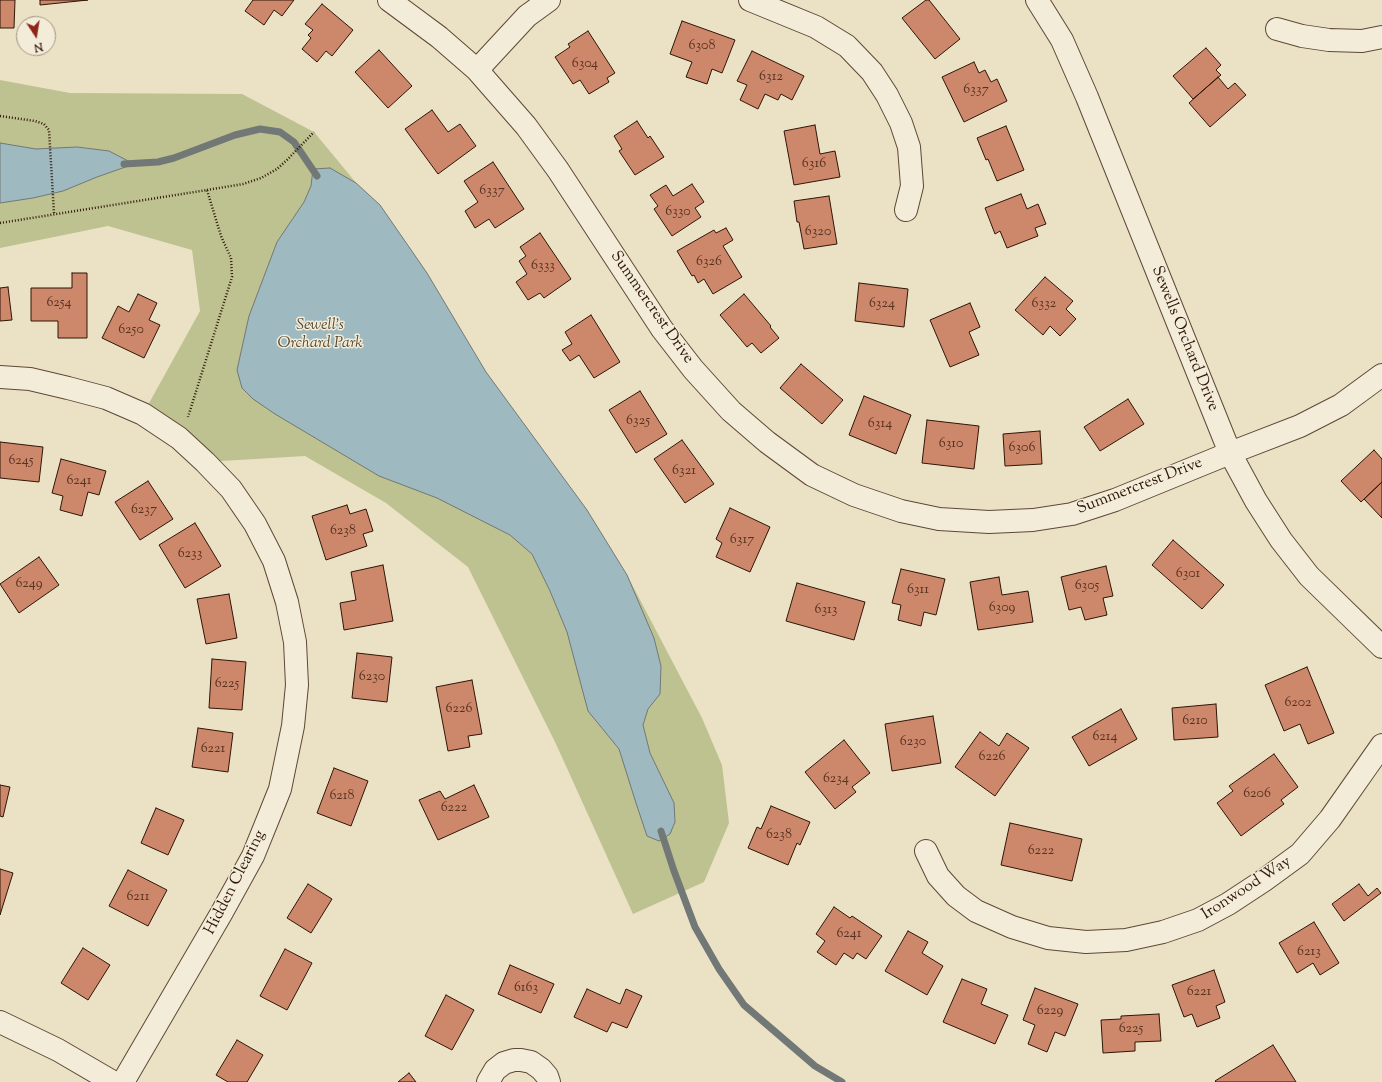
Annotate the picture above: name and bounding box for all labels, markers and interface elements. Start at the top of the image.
north arrow [16,16,56,56]
text: N [32,38,44,55]
house number: 6308 [689,39,715,55]
house number: 6304 [572,57,598,73]
house number: 6312 [759,70,783,86]
house number: 6337 [963,83,989,99]
house number: 6316 [802,157,826,173]
house number: 6337 [479,184,505,200]
house number: 6330 [665,205,691,221]
house number: 6320 [805,225,831,241]
street label: Summercrest Drive [605,248,697,368]
house number: 6326 [696,255,722,271]
house number: 6333 [531,259,555,275]
street label: Sewells Orchard Drive [1146,264,1222,414]
house number: 6254 [46,296,72,312]
house number: 6324 [869,297,895,313]
house number: 6332 [1032,297,1056,313]
park label: Sewell's Orchard Park [278,316,362,354]
house number: 6250 [118,323,144,339]
house number: 6325 [626,414,650,430]
house number: 6314 [868,417,892,433]
house number: 6310 [939,437,963,453]
house number: 6306 [1009,441,1035,457]
house number: 6245 [8,454,34,470]
street label: Summercrest Drive [1075,454,1205,520]
house number: 6321 [672,464,696,480]
house number: 6241 [66,474,92,490]
house number: 6237 [131,503,157,519]
house number: 6238 [330,524,356,540]
house number: 6317 [730,533,754,549]
house number: 6233 [178,547,202,563]
house number: 6301 [1176,567,1200,583]
house number: 6249 [15,577,43,593]
house number: 6305 [1075,579,1099,595]
house number: 6311 [907,583,929,599]
house number: 6309 [989,601,1015,617]
house number: 6313 [814,603,838,619]
house number: 6230 [359,670,385,686]
house number: 6225 [215,677,239,693]
house number: 6202 [1284,696,1312,712]
house number: 6226 [446,702,472,718]
house number: 6210 [1182,714,1208,730]
house number: 6214 [1092,730,1118,746]
house number: 6230 [900,735,926,751]
house number: 6221 [201,742,225,758]
house number: 6226 [979,750,1005,766]
house number: 6234 [823,772,849,788]
house number: 6206 [1243,787,1271,803]
house number: 6218 [329,789,355,805]
house number: 6222 [441,801,467,817]
street label: Hidden Clearing [201,828,271,938]
house number: 6238 [766,828,792,844]
house number: 6222 [1028,844,1054,860]
street label: Ironwood Way [1199,853,1295,925]
house number: 6211 [127,890,149,906]
house number: 6241 [836,927,862,943]
house number: 6213 [1297,945,1321,961]
house number: 6163 [514,981,538,997]
house number: 6221 [1187,985,1211,1001]
house number: 6229 [1037,1004,1063,1020]
house number: 6225 [1119,1022,1143,1038]

